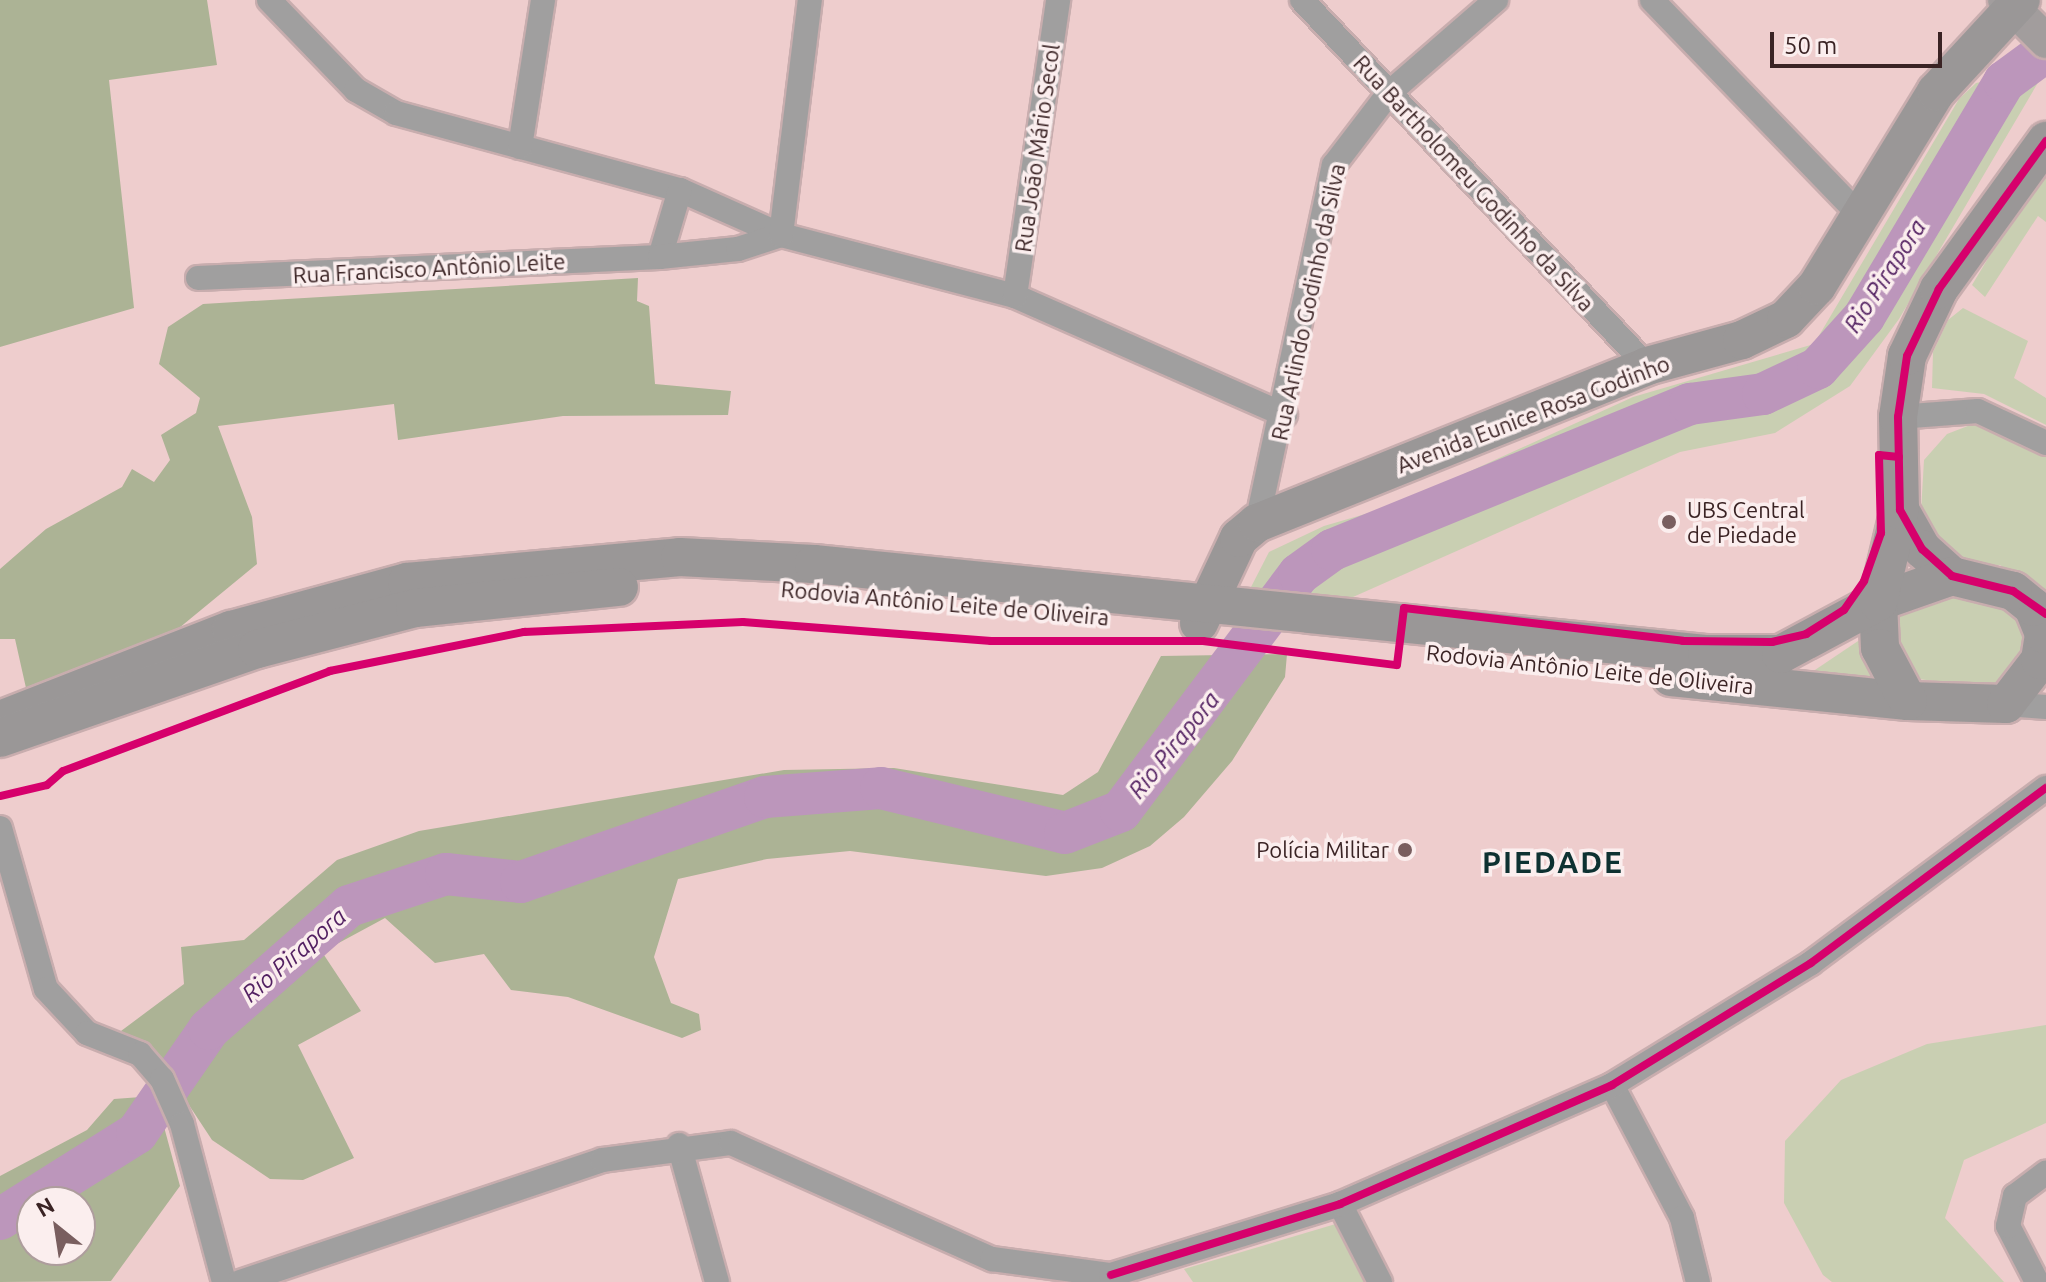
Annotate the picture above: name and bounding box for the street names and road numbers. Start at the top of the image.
street label: Rua João Mário Secol [1009,42,1065,254]
street label: Rua Bartholomeu Godinho da Silva [1348,50,1600,316]
street label: Rua Arlindo Godinho da Silva [1266,161,1350,443]
street label: Rua Francisco Antônio Leite [292,248,566,288]
street label: Avenida Eunice Rosa Godinho [1393,350,1673,478]
street label: Rodovia Antônio Leite de Oliveira [780,576,1110,630]
street label: Rodovia Antônio Leite de Oliveira [1425,639,1755,699]

